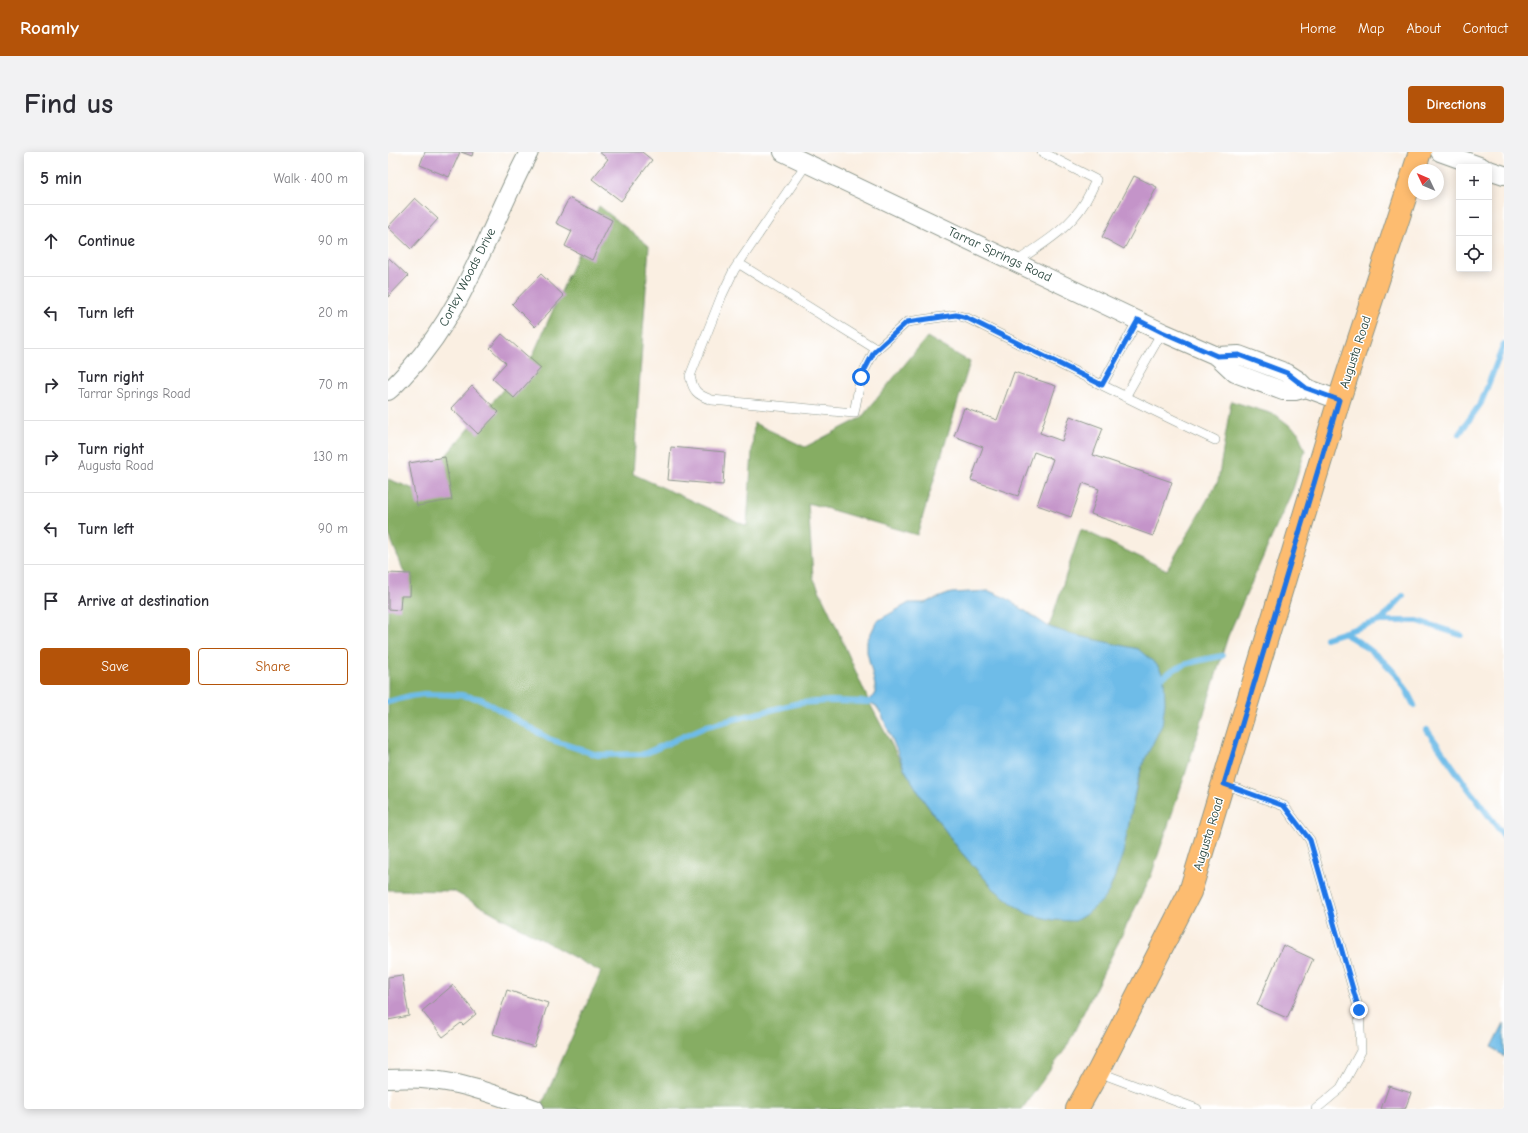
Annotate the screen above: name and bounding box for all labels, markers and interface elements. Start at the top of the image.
text: Roamly [20,17,79,39]
text: Home [1300,20,1336,37]
text: Map [1358,20,1384,37]
text: About [1406,20,1441,37]
text: Contact [1463,20,1508,37]
button: Directions [1408,86,1504,123]
text: Find us [24,88,113,120]
north arrow [1408,164,1444,200]
map controls [1456,164,1492,272]
button: + [1456,164,1492,200]
text: 5 min [40,169,82,188]
text: Walk · 400 m [274,171,348,186]
button: − [1456,200,1492,236]
street label: Tarrar Springs Road [946,223,1054,285]
street label: Corley Woods Drive [436,225,499,329]
icon: ahead [40,230,62,252]
text: Continue [78,232,135,250]
text: 90 m [318,233,348,248]
button: locate [1456,236,1492,272]
icon: left [40,302,62,324]
text: Turn left [78,304,134,322]
text: 20 m [318,305,348,320]
street label: Augusta Road [1336,314,1374,390]
text: Turn right [78,368,144,386]
route start [852,368,870,386]
icon: right [40,374,62,396]
text: 70 m [319,377,348,392]
text: Tarrar Springs Road [78,386,191,401]
text: Turn right [78,440,144,458]
icon: right [40,446,62,468]
text: 130 m [313,449,348,464]
text: Augusta Road [78,458,154,473]
icon: left [40,518,62,540]
text: Turn left [78,520,134,538]
text: 90 m [318,521,348,536]
icon: arrive [40,590,62,612]
text: Arrive at destination [78,592,209,610]
button: Save [40,648,190,685]
button: Share [198,648,348,685]
street label: Augusta Road [1190,796,1226,872]
route end [1350,1001,1368,1019]

